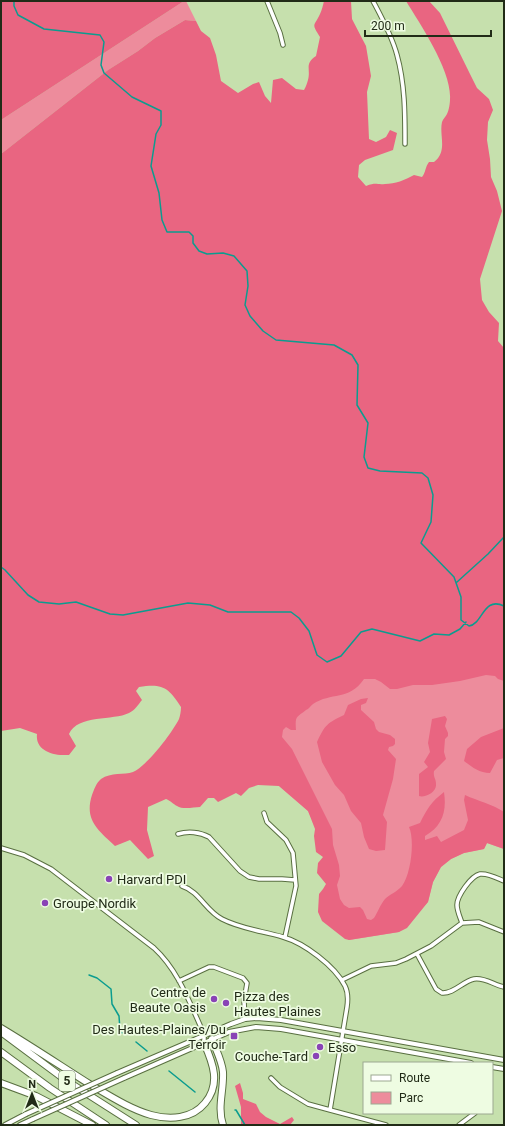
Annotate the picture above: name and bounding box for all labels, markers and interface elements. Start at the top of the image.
scale bar [365,12,491,38]
text: 200 m [371,19,405,33]
place label: Harvard PDI [117,872,186,887]
marker: Harvard PDI [104,874,114,884]
place label: Groupe Nordik [53,896,137,911]
marker: Groupe Nordik [40,898,50,908]
place label: Centre de Beaute Oasis [130,985,206,1015]
place label: Pizza des Hautes Plaines [234,989,321,1019]
marker: Centre de Beaute Oasis [209,994,219,1004]
marker: Pizza des Hautes Plaines [221,998,231,1008]
place label: Des Hautes-Plaines/Du Terroir [92,1022,227,1052]
marker: Des Hautes-Plaines/Du Terroir [229,1031,239,1041]
place label: Esso [328,1040,356,1055]
marker: Esso [315,1042,325,1052]
place label: Couche-Tard [235,1049,308,1064]
marker: Couche-Tard [311,1051,321,1061]
legend [363,1062,493,1114]
road number: 5 [59,1071,75,1091]
text: Route [399,1071,430,1085]
north arrow [12,1074,52,1114]
text: N [28,1078,36,1091]
text: Parc [399,1091,423,1105]

